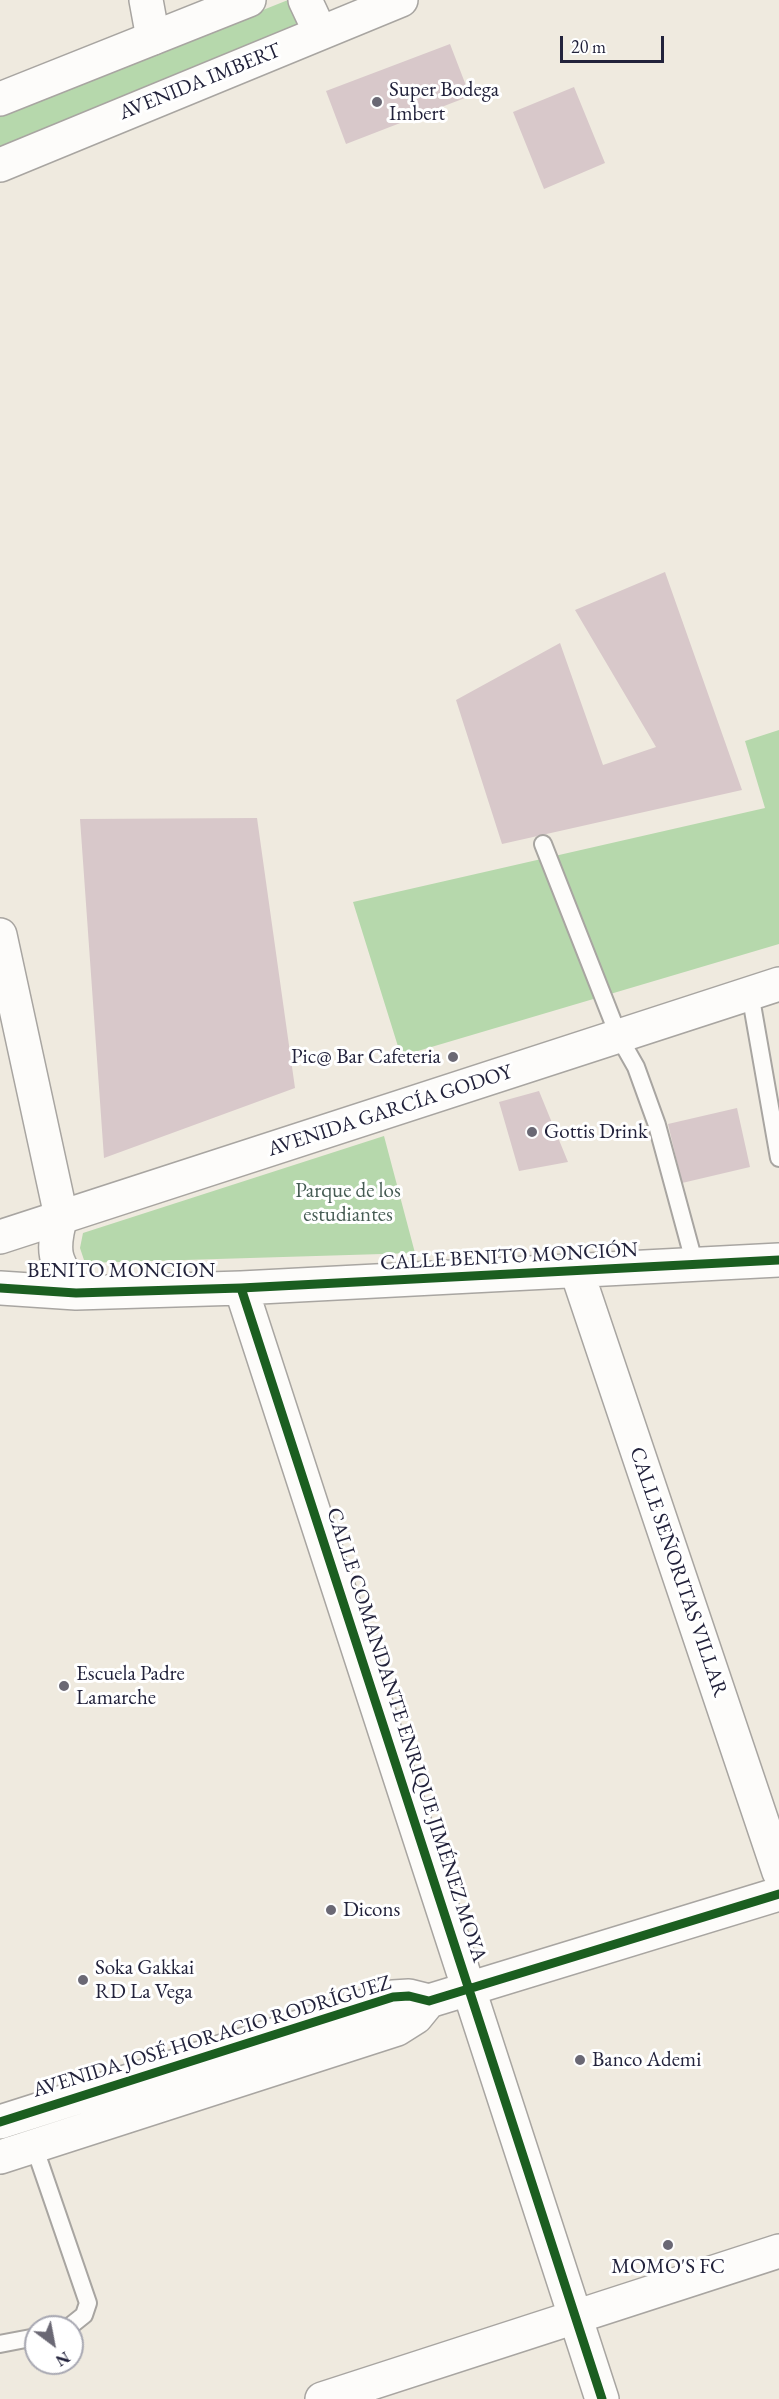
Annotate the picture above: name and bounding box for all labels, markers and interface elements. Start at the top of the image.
scale bar [563,24,666,62]
text: 20 m [571,35,606,58]
street label: AVENIDA IMBERT [115,38,285,126]
place label: Super Bodega Imbert [389,77,499,127]
marker: Super Bodega Imbert [370,95,384,109]
place label: Pic@ Bar Cafeteria [291,1044,441,1070]
marker: Pic@ Bar Cafeteria [446,1050,460,1064]
street label: AVENIDA GARCÍA GODOY [264,1059,516,1163]
place label: Gottis Drink [544,1119,648,1145]
marker: Gottis Drink [525,1125,539,1139]
park label: Parque de los estudiantes [295,1178,401,1228]
street label: CALLE BENITO MONCIÓN [379,1238,639,1276]
street label: BENITO MONCION [27,1258,215,1284]
street label: CALLE SEÑORITAS VILLAR [623,1444,733,1700]
street label: CALLE COMANDANTE ENRIQUE JIMÉNEZ MOYA [320,1505,492,1965]
place label: Escuela Padre Lamarche [76,1661,185,1711]
marker: Escuela Padre Lamarche [57,1679,71,1693]
place label: Dicons [343,1897,400,1923]
marker: Dicons [324,1903,338,1917]
place label: Soka Gakkai RD La Vega [95,1955,194,2005]
street label: AVENIDA JOSÉ HORACIO RODRÍGUEZ [30,1970,394,2104]
marker: Soka Gakkai RD La Vega [76,1973,90,1987]
place label: Banco Ademi [592,2047,701,2073]
marker: Banco Ademi [573,2053,587,2067]
marker: MOMO'S FC [661,2238,675,2252]
place label: MOMO'S FC [611,2254,725,2280]
north arrow [24,2315,84,2375]
text: N [52,2347,74,2371]

